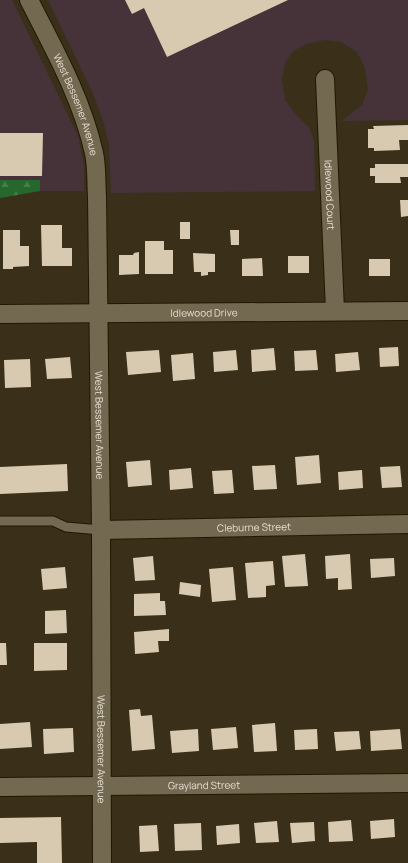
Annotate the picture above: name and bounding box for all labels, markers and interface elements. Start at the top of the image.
street label: West Bessemer Avenue [50,51,101,157]
street label: Idlewood Court [321,160,339,230]
street label: Idlewood Drive [170,305,238,320]
street label: West Bessemer Avenue [92,371,107,480]
street label: Cleburne Street [217,519,291,535]
street label: West Bessemer Avenue [94,695,109,803]
street label: Grayland Street [168,778,240,792]

